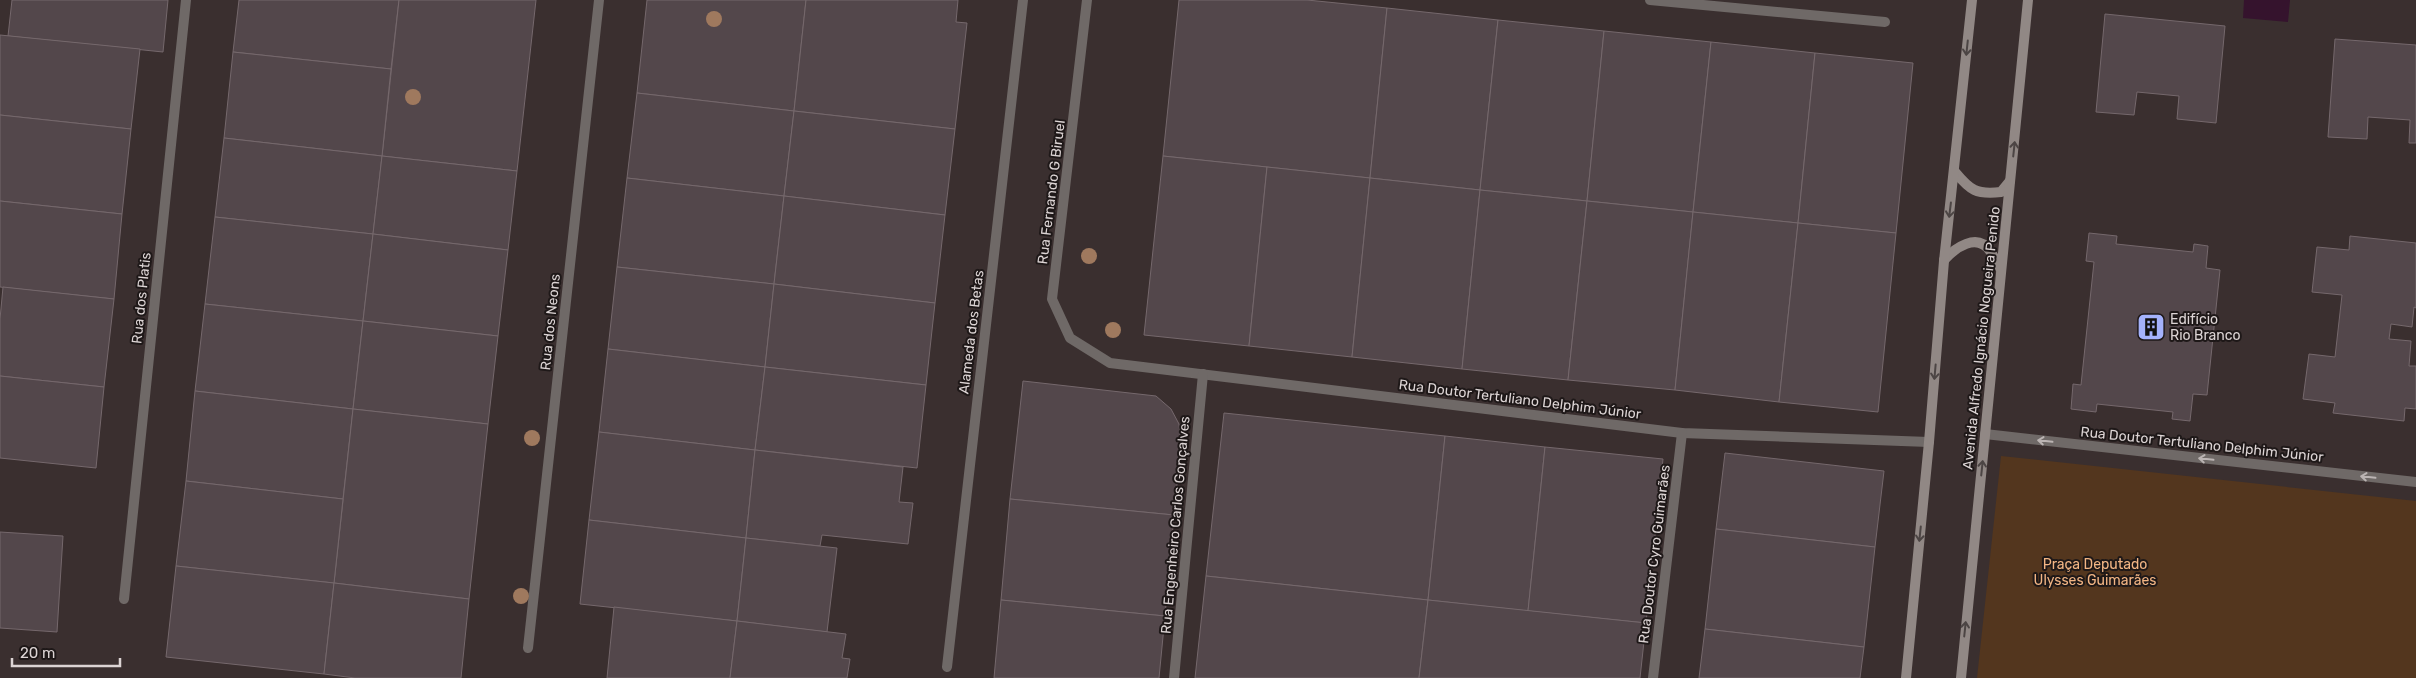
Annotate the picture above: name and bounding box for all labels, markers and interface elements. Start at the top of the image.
one-way arrow [1963,40,1972,56]
street label: Rua Fernando G Biruel [1034,119,1069,265]
one-way arrow [2009,142,2018,158]
one-way arrow [1945,202,1955,218]
street label: Avenida Alfredo Ignácio Nogueira Penido [1959,206,2004,470]
street label: Rua dos Platis [128,252,155,345]
street label: Alameda dos Betas [955,269,988,395]
street label: Rua dos Neons [537,273,564,371]
place label: Edifício Rio Branco [2170,311,2241,344]
building icon: Edifício Rio Branco [2136,312,2166,342]
one-way arrow [1930,363,1939,379]
street label: Rua Doutor Tertuliano Delphim Júnior [1398,376,1643,423]
street label: Rua Engenheiro Carlos Gonçalves [1158,415,1193,635]
street label: Rua Doutor Tertuliano Delphim Júnior [2080,423,2325,466]
one-way arrow [2037,436,2053,446]
one-way arrow [2198,454,2214,464]
one-way arrow [1977,460,1986,476]
street label: Rua Doutor Cyro Guimarães [1635,464,1674,644]
one-way arrow [2360,472,2376,482]
one-way arrow [1915,525,1924,541]
park label: Praça Deputado Ulysses Guimarães [2034,556,2156,589]
one-way arrow [1961,622,1970,638]
scale bar [12,636,120,668]
text: 20 m [20,644,55,662]

